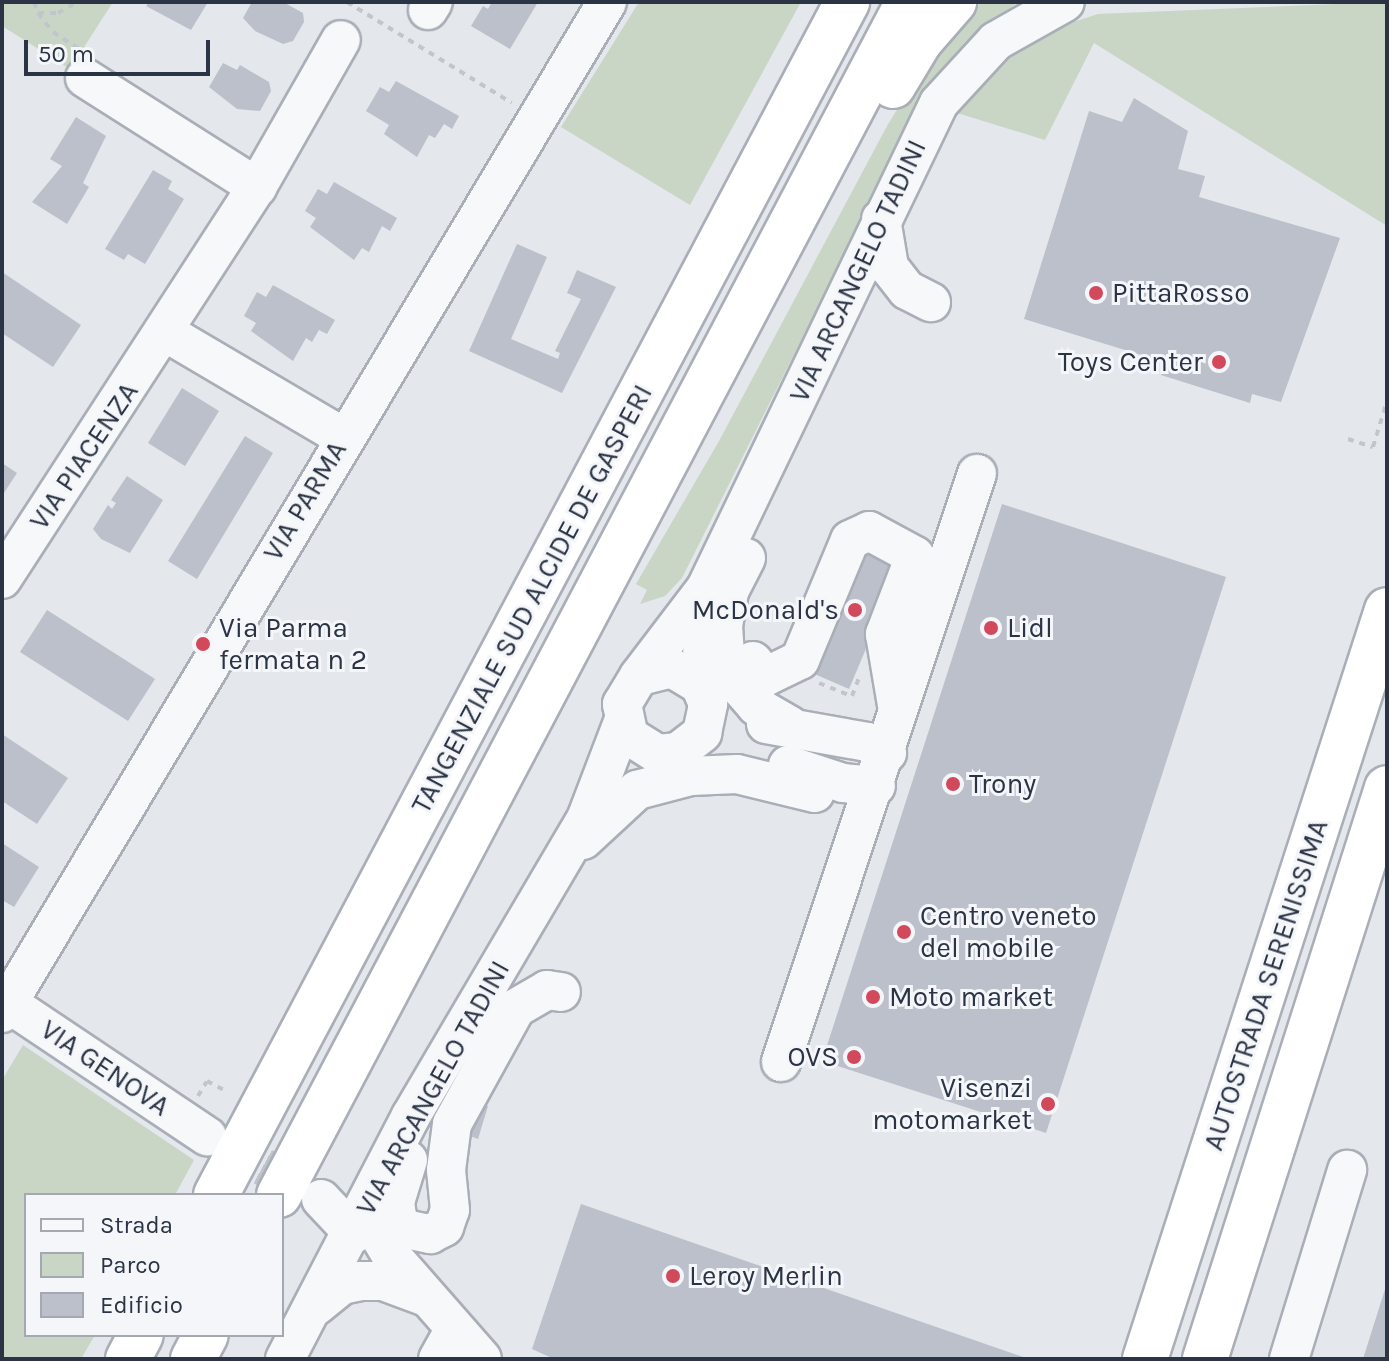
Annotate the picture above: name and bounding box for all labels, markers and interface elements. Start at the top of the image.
scale bar [28,24,214,74]
text: 50 m [38,40,94,68]
street label: VIA ARCANGELO TADINI [782,134,934,408]
place label: PittaRosso [1112,276,1249,310]
marker: PittaRosso [1087,284,1105,302]
place label: Toys Center [1058,345,1203,379]
marker: Toys Center [1210,353,1228,371]
street label: VIA PIACENZA [22,376,146,536]
street label: TANGENZIALE SUD ALCIDE DE GASPERI [404,379,660,819]
street label: VIA PARMA [256,435,354,567]
place label: McDonald's [692,593,839,627]
marker: McDonald's [846,601,864,619]
place label: Via Parma fermata n 2 [219,611,367,677]
place label: Lidl [1007,611,1053,645]
marker: Lidl [982,619,1000,637]
marker: Via Parma fermata n 2 [194,635,212,653]
place label: Trony [969,767,1036,801]
marker: Trony [944,775,962,793]
street label: AUTOSTRADA SERENISSIMA [1197,815,1335,1155]
place label: Centro veneto del mobile [920,899,1097,965]
marker: Centro veneto del mobile [895,923,913,941]
street label: VIA ARCANGELO TADINI [349,955,517,1221]
place label: Moto market [889,980,1053,1014]
marker: Moto market [864,988,882,1006]
street label: VIA GENOVA [34,1013,176,1123]
place label: OVS [787,1040,838,1074]
marker: OVS [845,1048,863,1066]
place label: Visenzi motomarket [872,1071,1032,1137]
marker: Visenzi motomarket [1039,1095,1057,1113]
legend [24,1193,284,1337]
text: Strada [100,1211,173,1239]
text: Parco [100,1251,161,1279]
place label: Leroy Merlin [689,1259,843,1293]
marker: Leroy Merlin [664,1267,682,1285]
text: Edificio [100,1291,183,1319]

